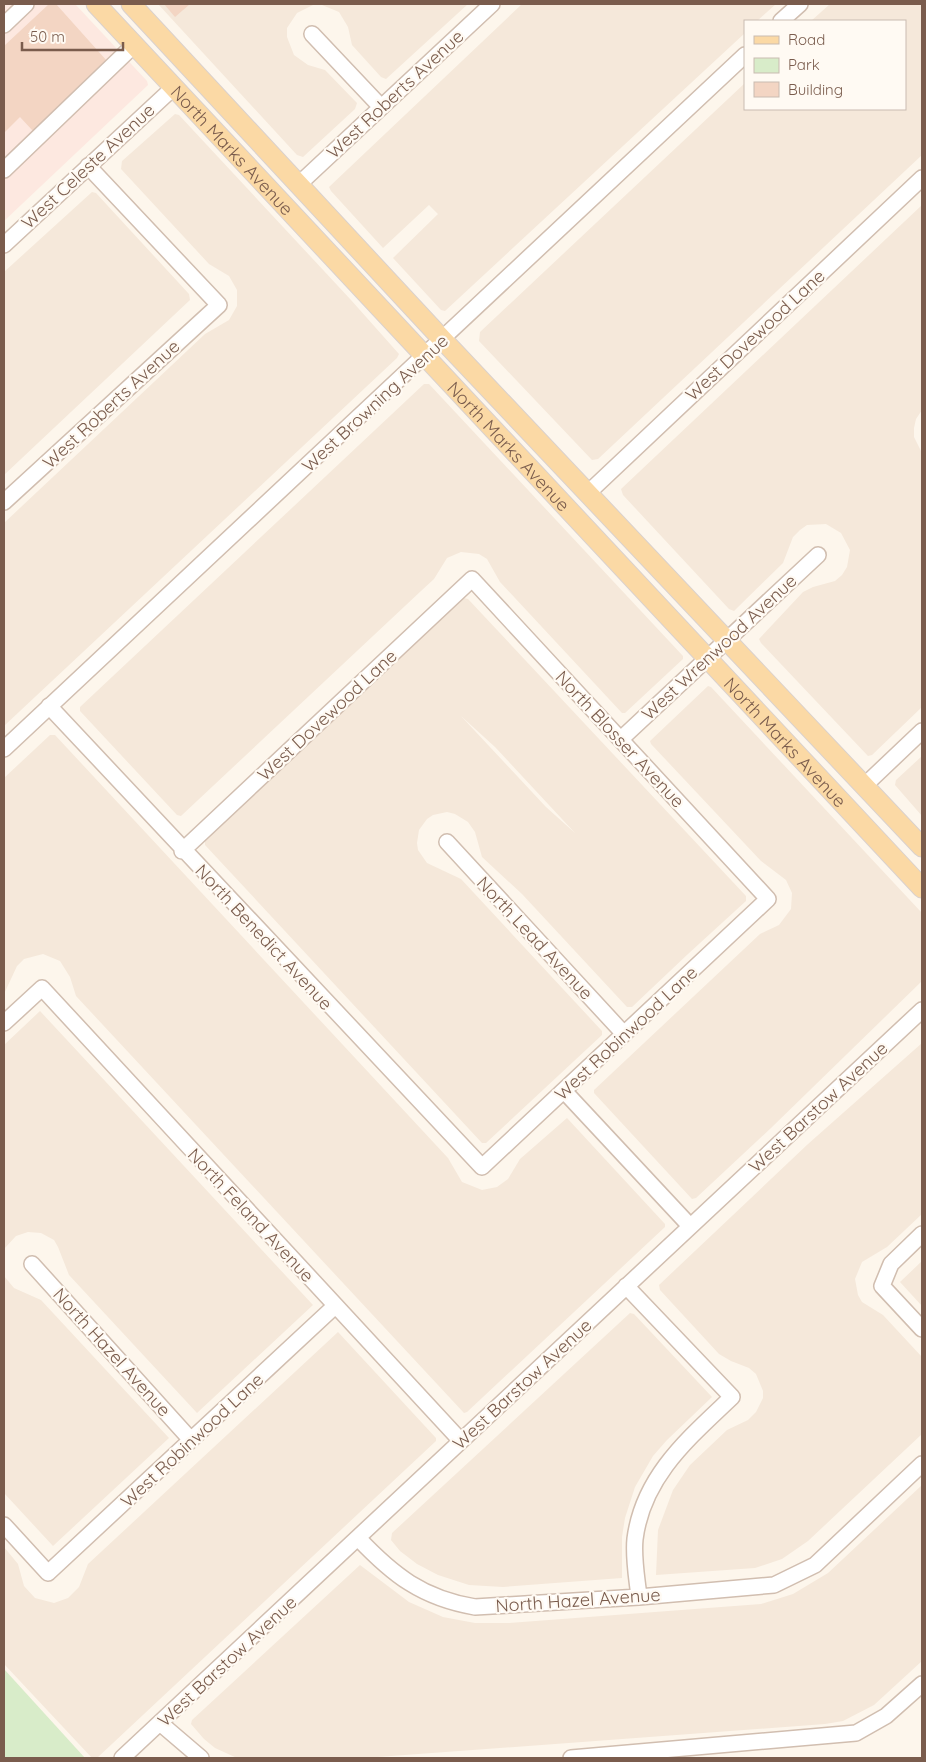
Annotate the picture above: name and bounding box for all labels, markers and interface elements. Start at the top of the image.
scale bar [22,20,124,52]
legend [744,20,906,110]
street label: West Roberts Avenue [322,25,468,163]
text: 50 m [30,27,65,46]
text: Road [788,30,825,49]
text: Park [788,55,820,74]
street label: North Marks Avenue [166,80,299,220]
text: Building [788,80,843,99]
street label: West Celeste Avenue [17,98,159,234]
street label: West Dovewood Lane [680,264,830,406]
street label: West Browning Avenue [297,329,453,477]
street label: West Roberts Avenue [38,335,184,473]
street label: North Marks Avenue [443,376,575,516]
street label: West Wrenwood Avenue [637,569,801,725]
street label: West Dovewood Lane [252,644,402,786]
street label: North Blosser Avenue [551,666,689,812]
street label: North Marks Avenue [719,672,852,812]
street label: North Benedict Avenue [190,859,338,1015]
street label: North Lead Avenue [472,872,598,1004]
street label: West Robinwood Lane [550,961,702,1105]
street label: West Barstow Avenue [744,1037,892,1177]
street label: North Feland Avenue [183,1143,319,1287]
street label: North Hazel Avenue [48,1283,176,1421]
street label: West Barstow Avenue [448,1314,596,1454]
street label: West Robinwood Lane [116,1368,268,1512]
street label: North Hazel Avenue [495,1583,661,1617]
street label: West Barstow Avenue [153,1591,301,1731]

